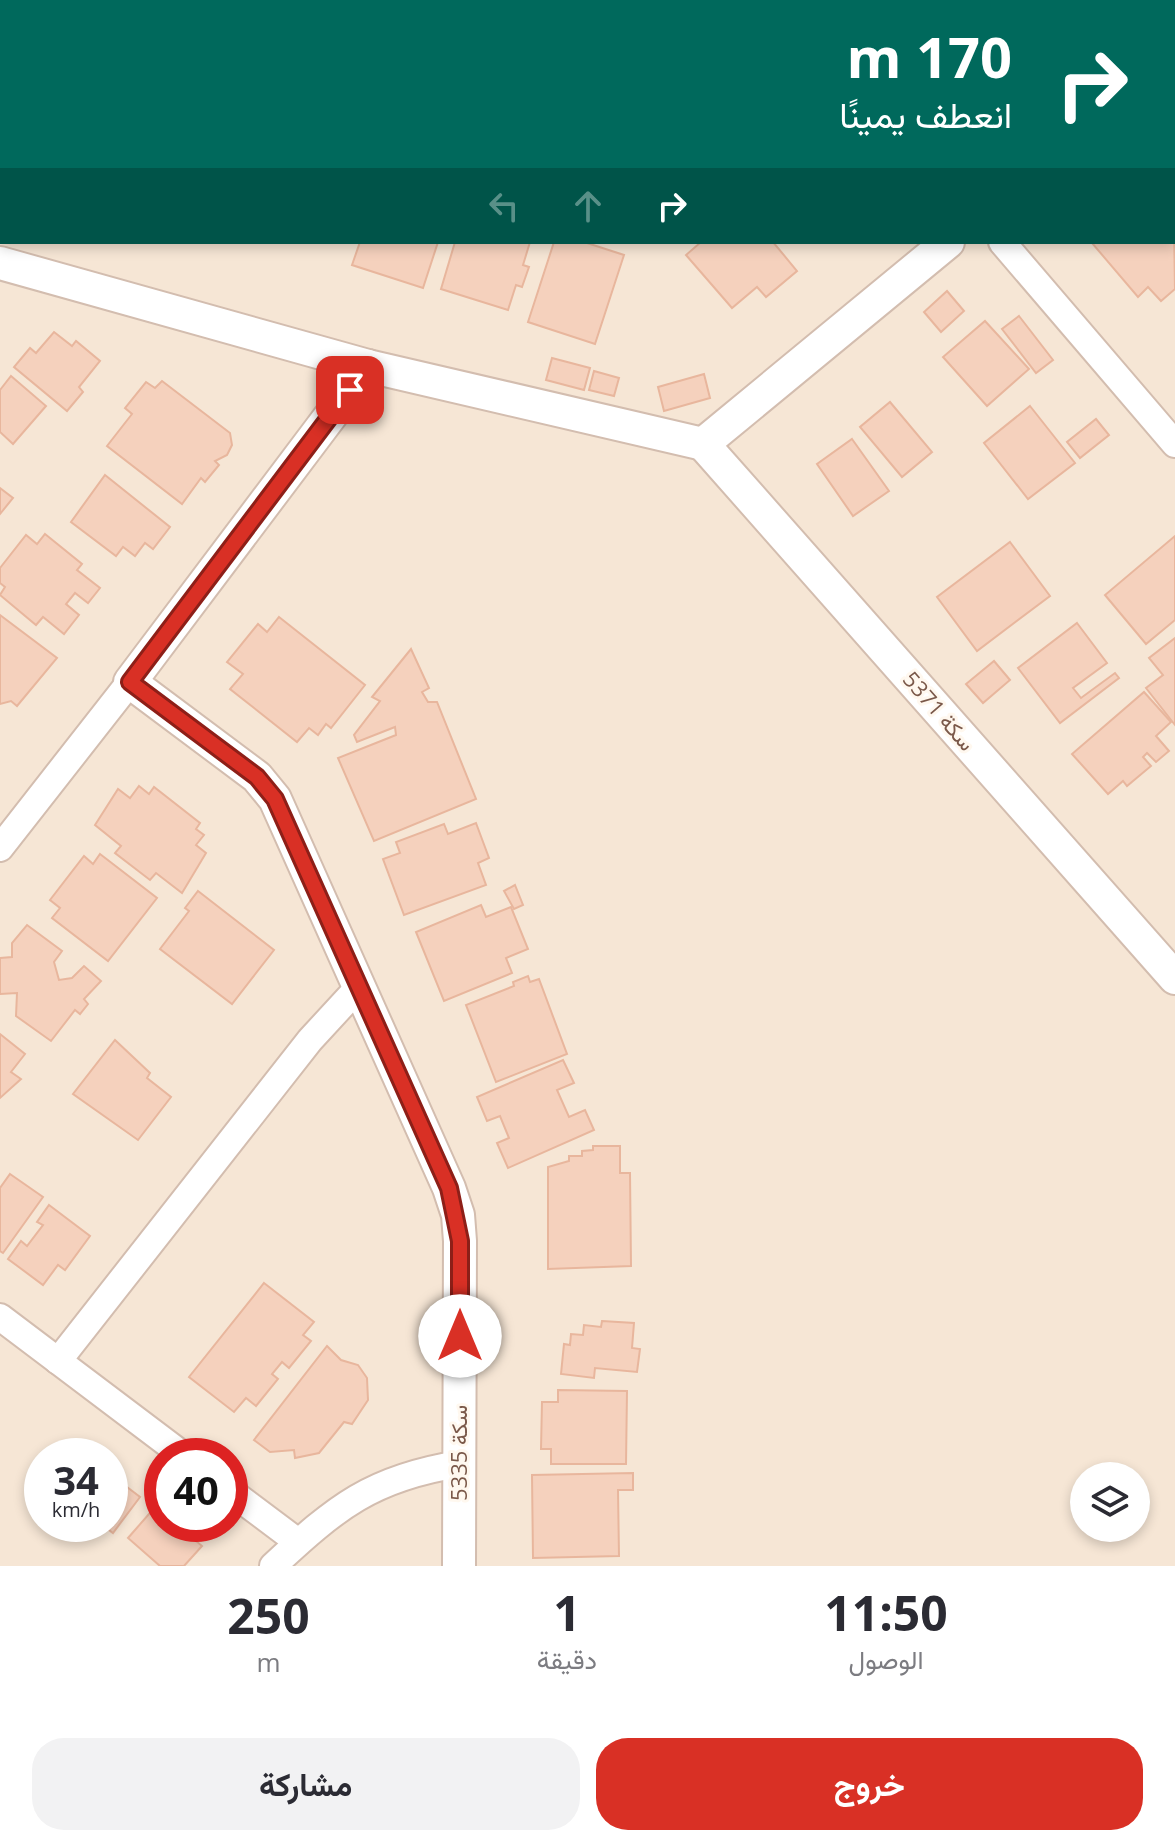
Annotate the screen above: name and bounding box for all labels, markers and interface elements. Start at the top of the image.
text: 170 m [846,18,1012,94]
icon: right [1040,32,1144,136]
text: انعطف يمينًا [839,90,1012,139]
icon: left [482,184,526,228]
icon: ahead [566,184,610,228]
icon: right [650,184,694,228]
pin [316,356,384,424]
icon: arrive [328,368,372,412]
street label: سكة 5371 [897,664,983,756]
position arrow [418,1294,502,1378]
street label: سكة 5335 [443,1405,473,1501]
speed limit sign: 40 [144,1438,248,1542]
text: 34 [53,1452,99,1507]
map controls [1070,1462,1150,1542]
button: layers [1070,1462,1150,1542]
text: km/h [52,1496,100,1523]
text: 1 [553,1580,581,1645]
text: 11:50 [824,1580,948,1645]
text: 250 [227,1583,310,1648]
text: دقيقة [537,1641,597,1677]
text: الوصول [849,1641,924,1677]
text: m [256,1644,280,1680]
button: مشاركة [32,1738,580,1830]
button: خروج [596,1738,1143,1830]

